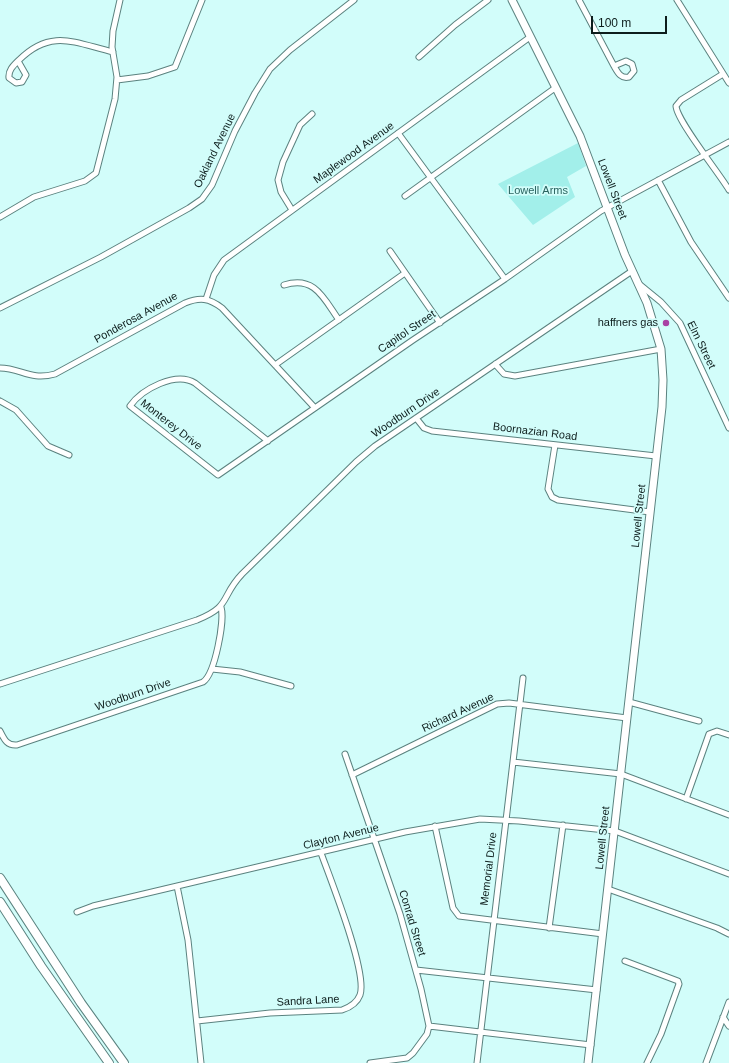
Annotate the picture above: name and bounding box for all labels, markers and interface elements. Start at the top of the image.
scale bar [593,8,669,34]
text: 100 m [598,16,631,30]
street label: Oakland Avenue [191,112,239,190]
street label: Maplewood Avenue [311,119,397,187]
street label: Lowell Street [594,157,630,221]
park label: Lowell Arms [508,184,568,198]
street label: Ponderosa Avenue [92,290,180,346]
street label: Capitol Street [376,308,438,356]
place label: haffners gas [598,316,658,330]
marker: haffners gas [661,318,671,328]
street label: Elm Street [684,319,718,371]
street label: Woodburn Drive [369,385,443,441]
street label: Monterey Drive [138,397,204,453]
street label: Boornazian Road [492,420,578,444]
street label: Lowell Street [629,484,649,548]
street label: Woodburn Drive [93,676,173,714]
street label: Richard Avenue [420,691,496,735]
street label: Lowell Street [593,806,613,870]
street label: Clayton Avenue [302,821,380,853]
street label: Memorial Drive [478,831,500,907]
street label: Conrad Street [396,888,428,958]
street label: Sandra Lane [276,993,340,1009]

